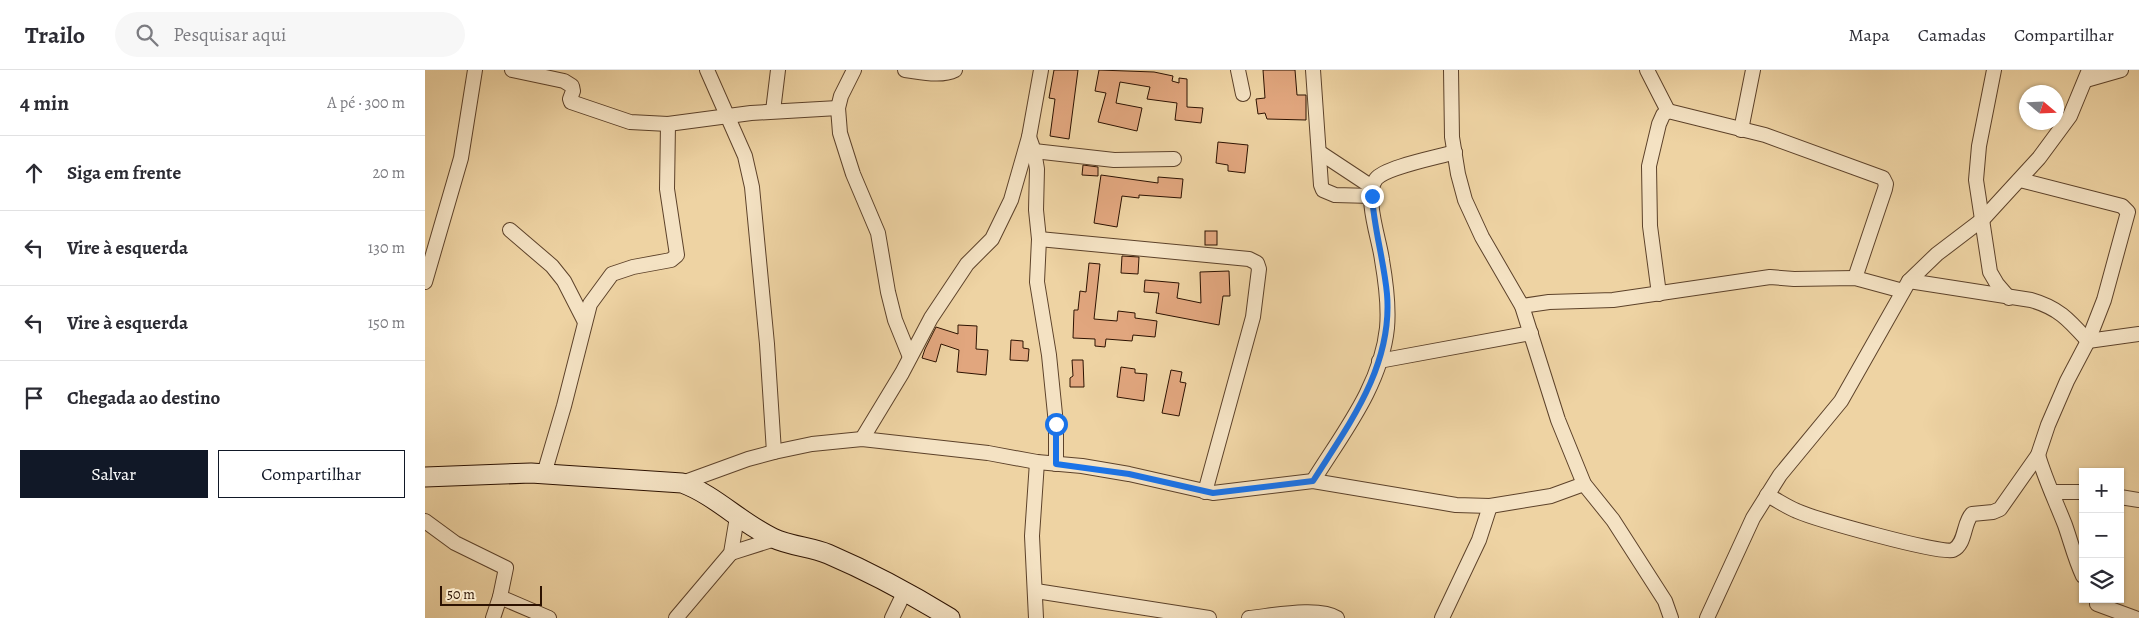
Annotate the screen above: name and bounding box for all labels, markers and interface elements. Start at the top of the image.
search box [115,12,465,57]
text: Trailo [25,19,85,51]
icon: search [133,21,161,49]
text: Pesquisar aqui [173,22,286,48]
text: Mapa [1848,23,1890,47]
text: Camadas [1918,23,1986,47]
text: Compartilhar [2014,23,2114,47]
north arrow [2019,85,2064,130]
text: 4 min [20,89,69,117]
text: A pé · 300 m [327,92,405,114]
icon: ahead [20,159,48,187]
text: Siga em frente [67,160,181,186]
text: 20 m [372,162,405,184]
route end [1361,185,1384,208]
icon: left [20,234,48,262]
text: Vire à esquerda [67,235,188,261]
text: 130 m [368,237,405,259]
icon: left [20,309,48,337]
text: Vire à esquerda [67,310,188,336]
text: 150 m [368,312,405,334]
icon: arrive [20,384,48,412]
text: Chegada ao destino [67,385,220,411]
route start [1045,413,1068,436]
button: Salvar [20,450,208,498]
button: Compartilhar [218,450,405,498]
map controls [2079,468,2124,603]
button: + [2079,468,2124,513]
button: − [2079,513,2124,558]
button: layers [2079,558,2124,603]
scale bar [440,583,543,606]
text: 50 m [447,585,475,604]

